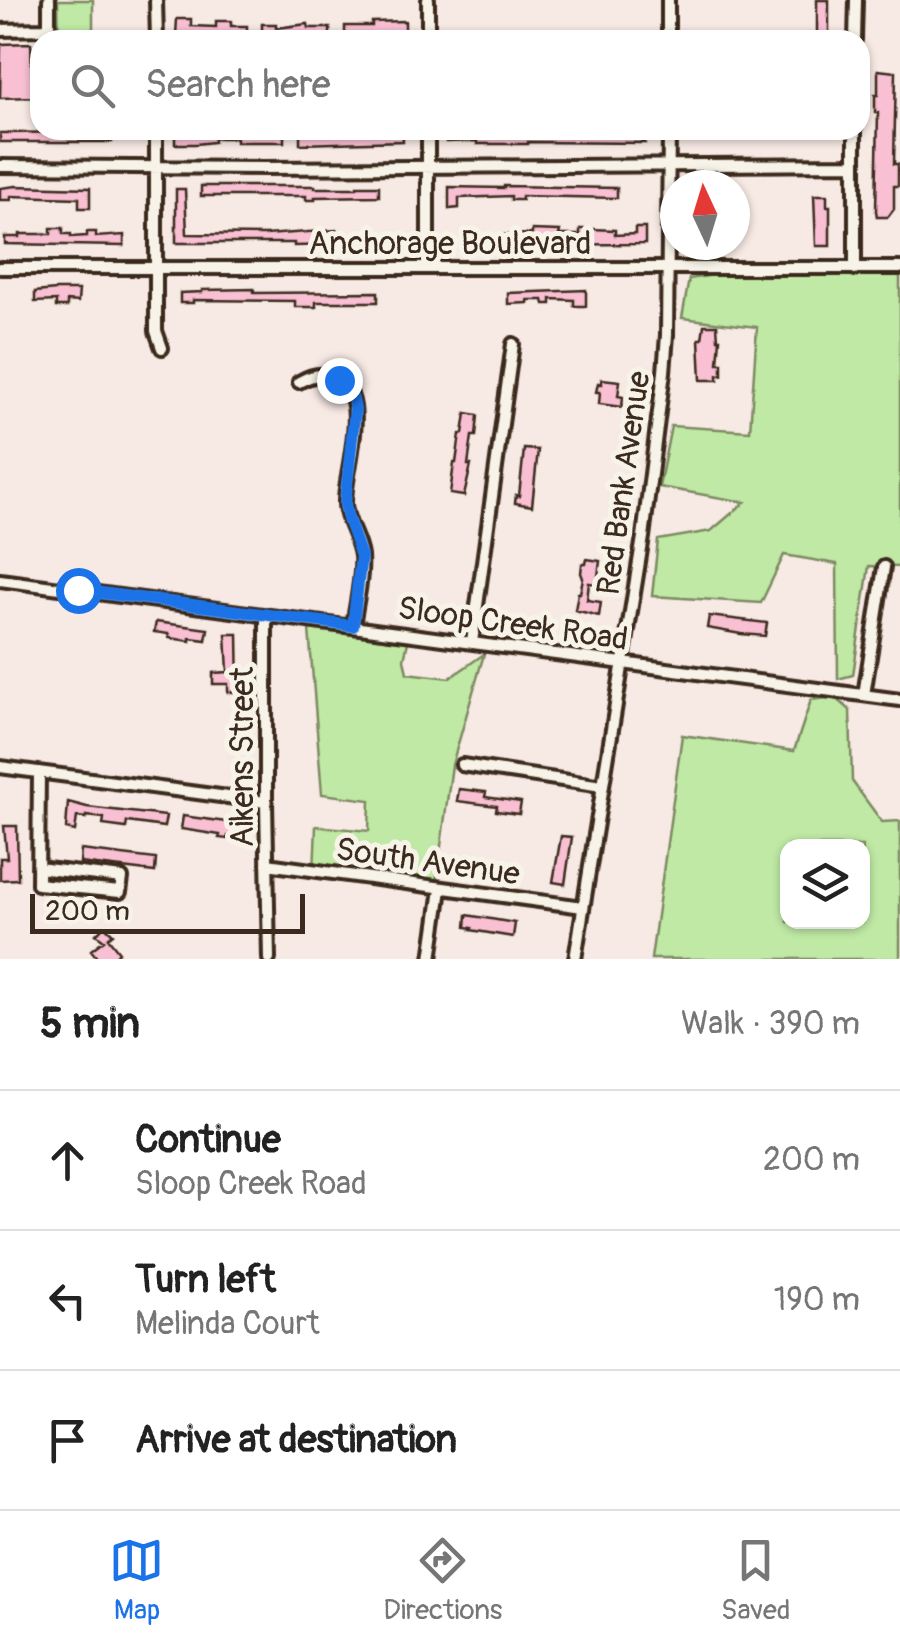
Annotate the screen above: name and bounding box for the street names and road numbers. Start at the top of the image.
street label: Anchorage Boulevard [309,224,591,264]
street label: Red Bank Avenue [588,368,660,598]
street label: Sloop Creek Road [395,588,630,660]
street label: Aikens Street [223,667,263,847]
street label: South Avenue [333,829,523,895]

